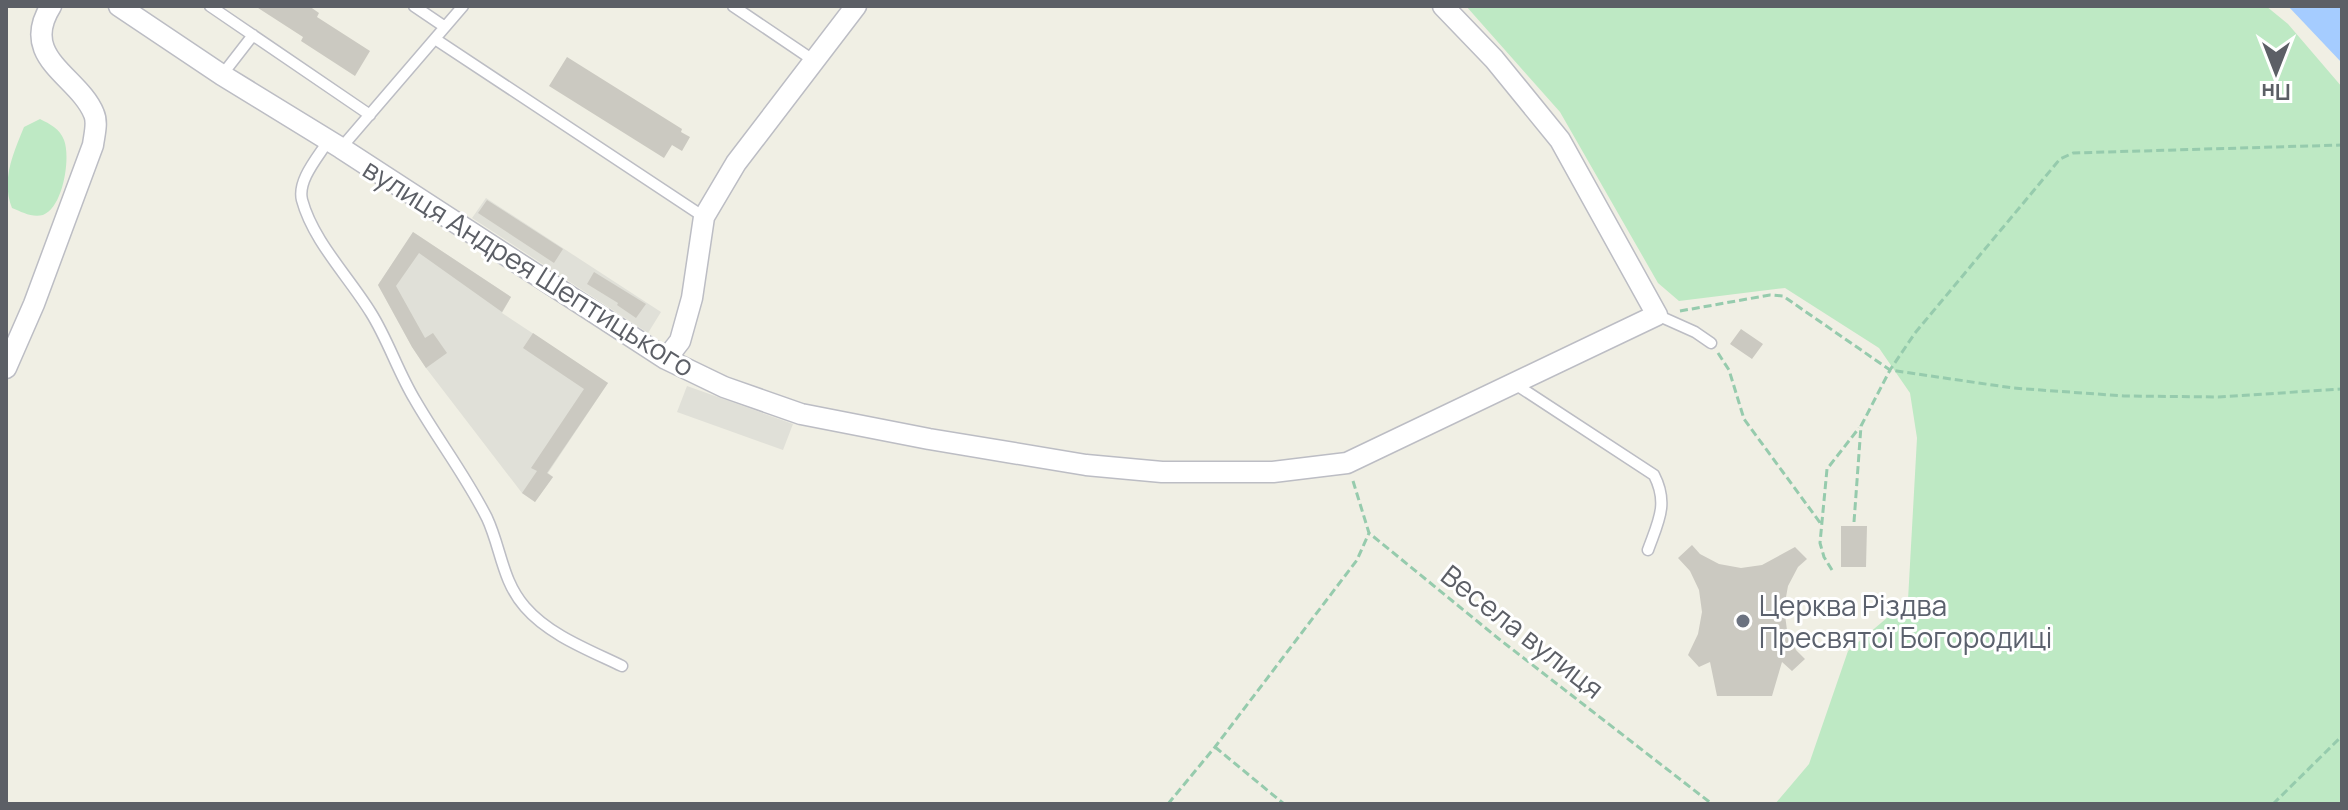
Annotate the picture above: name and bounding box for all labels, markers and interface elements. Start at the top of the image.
north arrow [2236,32,2316,112]
text: Пн [2261,77,2291,107]
street label: вулиця Андрея Шептицького [356,149,702,385]
street label: Весела вулиця [1434,555,1612,707]
place label: Церква Різдва Пресвятої Богородиці [1759,586,2052,656]
marker: Церква Різдва Пресвятої Богородиці [1734,612,1752,630]

